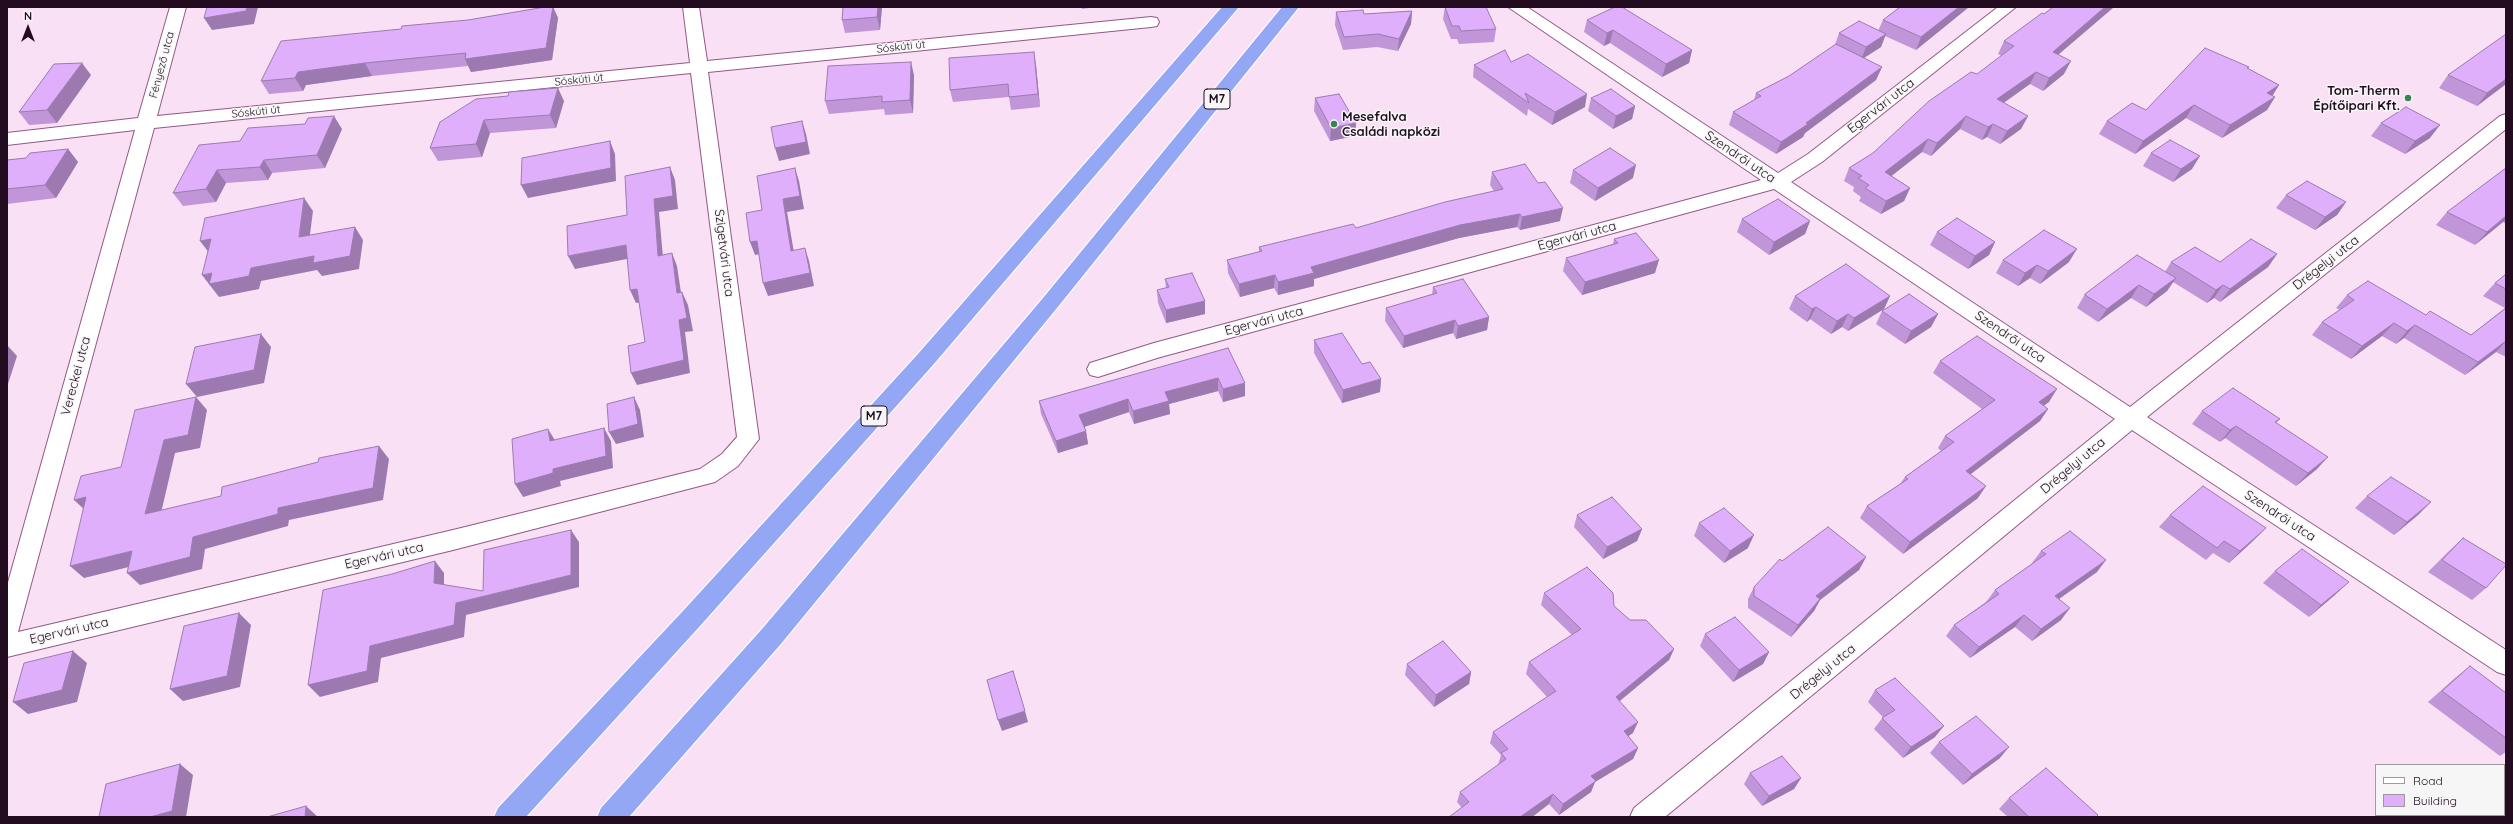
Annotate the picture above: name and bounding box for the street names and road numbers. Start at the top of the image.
street label: Fényező utca [147,30,177,100]
street label: Sóskúti út [876,38,926,56]
street label: Sóskúti út [554,71,604,89]
street label: Egervári utca [1844,75,1918,137]
road number: M7 [1204,89,1230,109]
street label: Sóskúti út [231,103,281,121]
street label: Szendrői utca [1702,128,1778,186]
street label: Szigetvári utca [711,208,737,298]
street label: Egervári utca [1536,218,1618,254]
street label: Drégelyi utca [2290,232,2362,294]
street label: Egervári utca [1223,303,1305,339]
street label: Szendrői utca [1972,308,2048,366]
street label: Vereckei utca [58,335,94,417]
road number: M7 [861,406,887,426]
street label: Drégelyi utca [2038,435,2108,497]
street label: Szendrői utca [2242,487,2318,545]
street label: Egervári utca [343,539,425,573]
street label: Egervári utca [28,614,110,648]
street label: Drégelyi utca [1787,641,1859,703]

